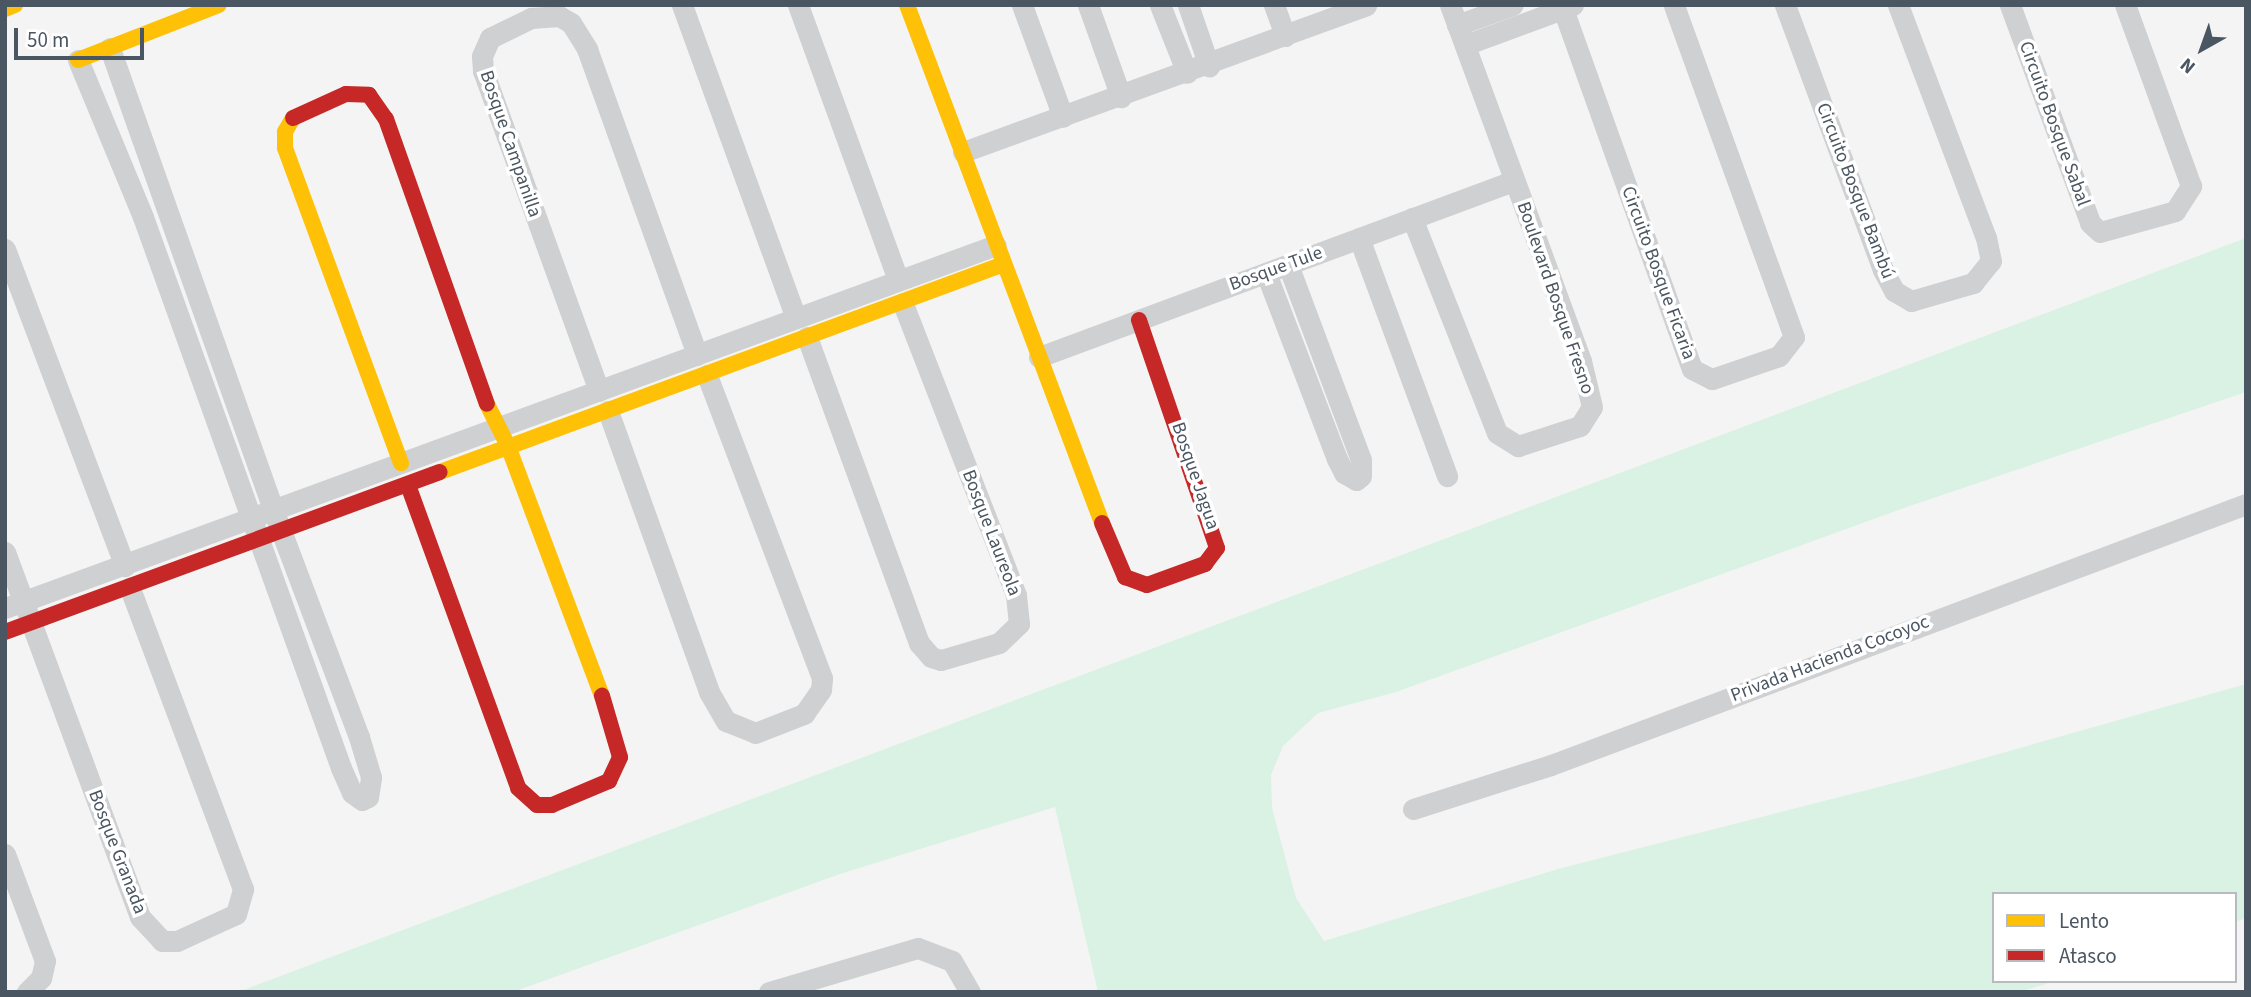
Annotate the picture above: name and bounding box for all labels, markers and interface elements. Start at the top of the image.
scale bar [18,14,147,58]
north arrow [2167,14,2237,84]
text: 50 m [27,25,69,55]
street label: Circuito Bosque Sabal [2014,38,2094,210]
text: N [2175,51,2202,80]
street label: Bosque Campanilla [474,68,546,220]
street label: Circuito Bosque Bambú [1811,100,1899,282]
street label: Circuito Bosque Ficaria [1616,183,1700,363]
street label: Boulevard Bosque Fresno [1511,199,1599,397]
street label: Bosque Tule [1226,242,1326,296]
street label: Bosque Jagua [1166,420,1224,532]
street label: Bosque Laureola [956,467,1026,599]
street label: Privada Hacienda Cocoyoc [1728,611,1932,707]
street label: Bosque Granada [83,787,151,917]
legend [1992,892,2237,983]
text: Lento [2059,906,2109,936]
text: Atasco [2059,941,2117,971]

